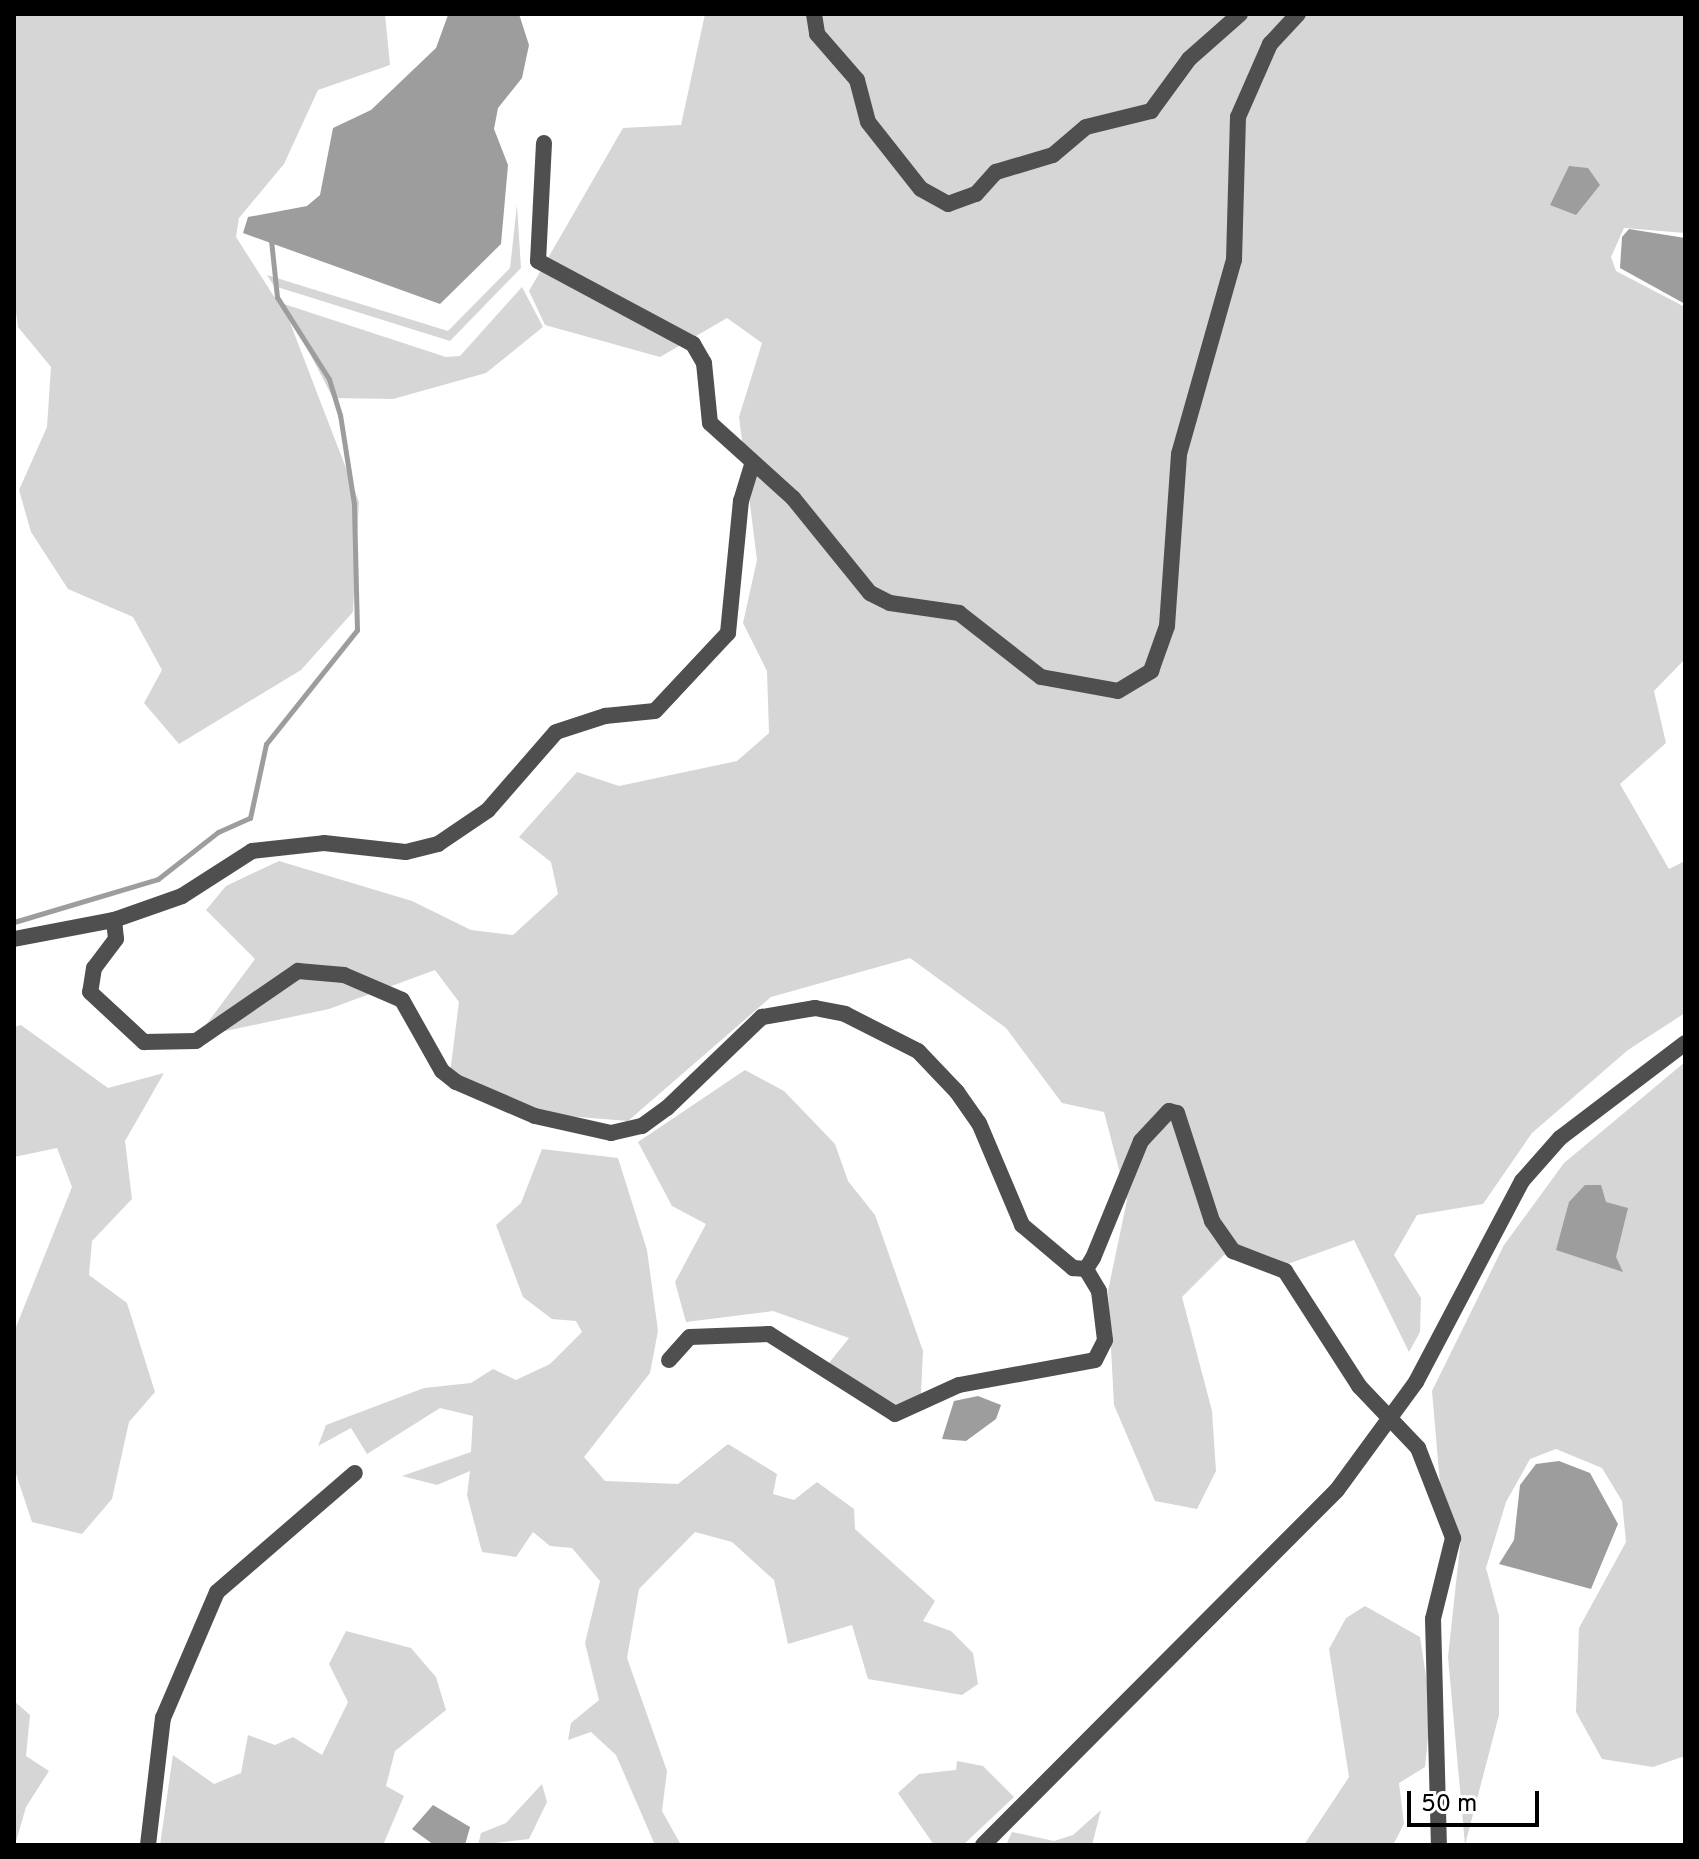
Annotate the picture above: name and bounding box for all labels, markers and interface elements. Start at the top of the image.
scale bar [1411,1775,1543,1825]
text: 50 m [1421,1790,1477,1820]

